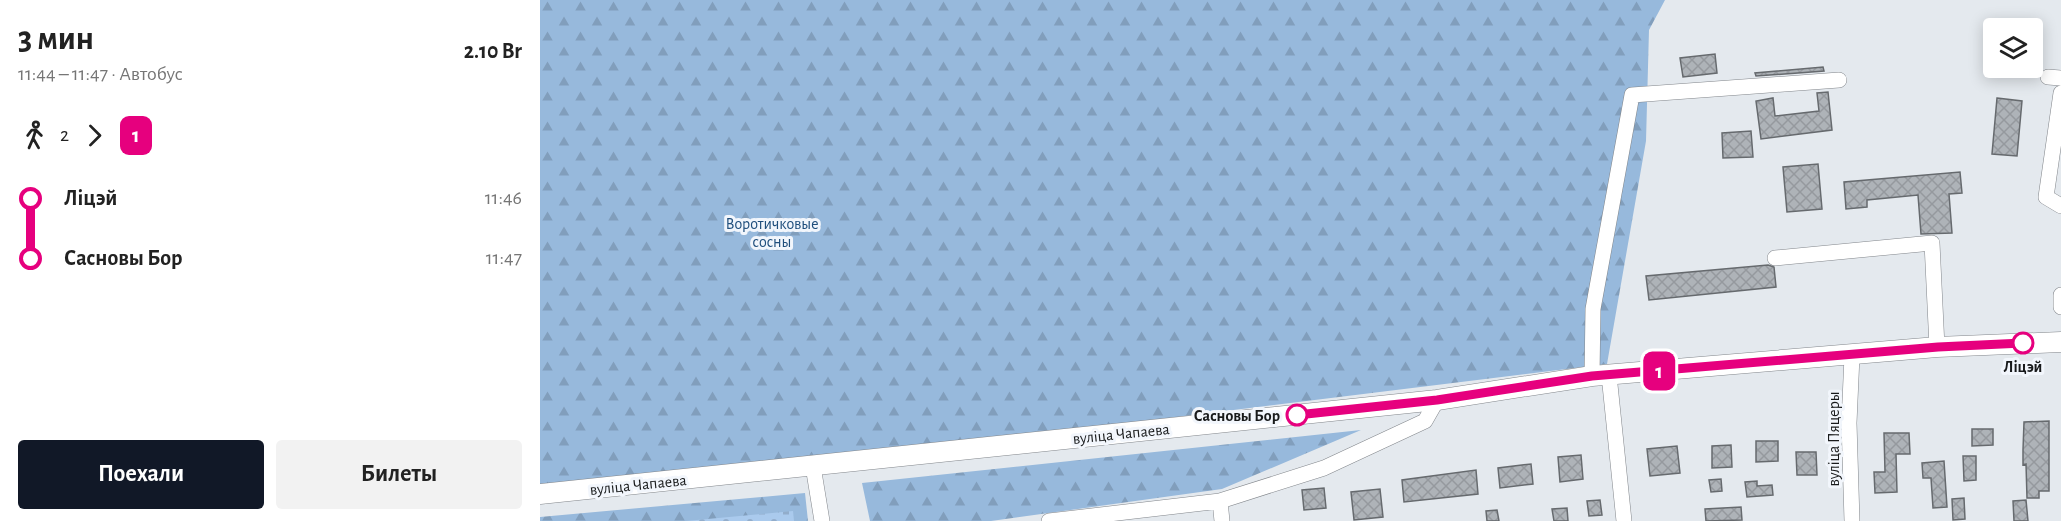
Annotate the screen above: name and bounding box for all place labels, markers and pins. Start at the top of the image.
marker: Ліцэй [2012,332,2034,354]
place label: Ліцэй [2004,359,2042,375]
marker: Сасновы Бор [1286,404,1308,426]
place label: Сасновы Бор [1194,408,1280,424]

